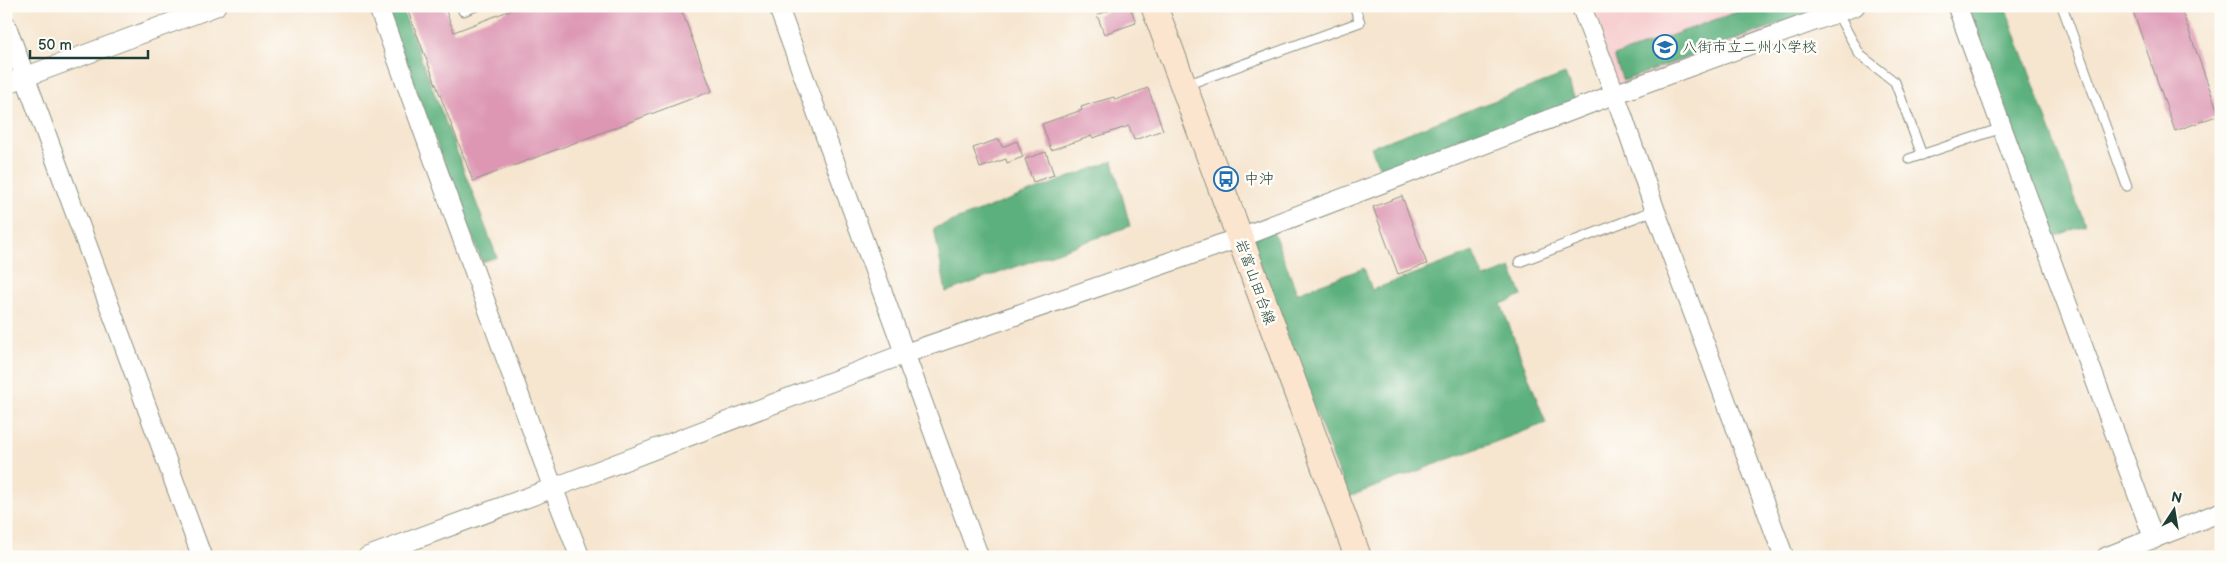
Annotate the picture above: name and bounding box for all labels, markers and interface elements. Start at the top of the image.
scale bar [30,28,148,60]
school or university icon: 八街市立二州小学校 [1652,34,1678,60]
text: 50 m [38,36,72,55]
place label: 八街市立二州小学校 [1682,38,1817,57]
bus stop icon: 中沖 [1213,166,1239,192]
place label: 中沖 [1244,170,1274,189]
street label: 岩富山田台線 [1231,236,1279,328]
north arrow [2150,486,2200,536]
text: N [2170,488,2184,507]

